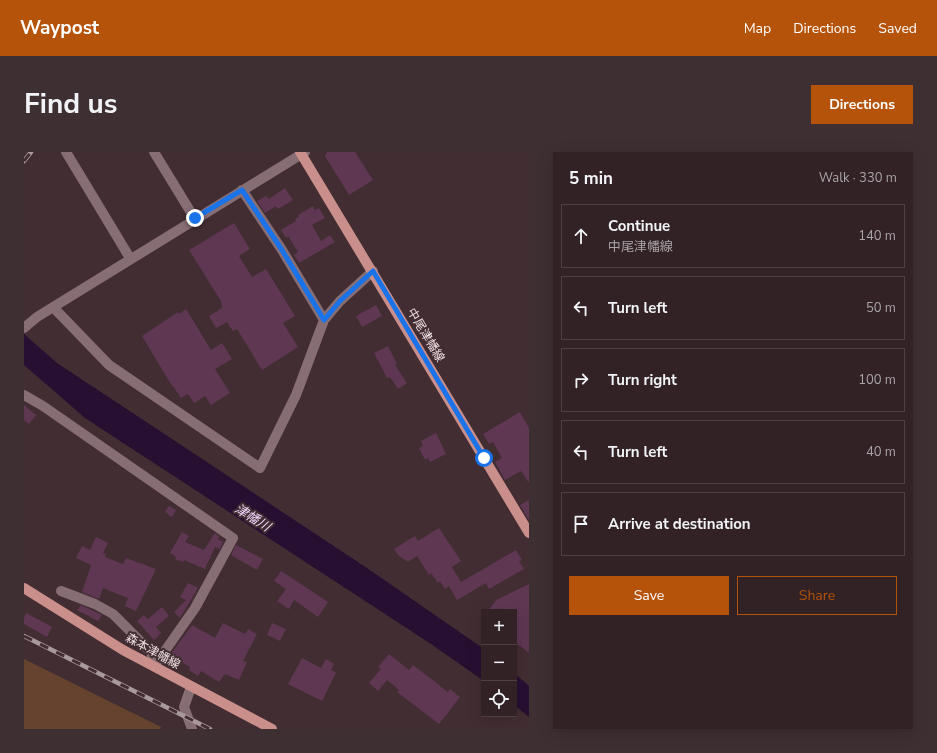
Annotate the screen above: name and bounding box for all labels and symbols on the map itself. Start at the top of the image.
route end [186,209,204,227]
street label: 中尾津幡線 [404,305,448,365]
route start [475,449,493,467]
water label: 津幡川 [231,500,275,537]
street label: 森本津幡線 [123,629,183,673]

